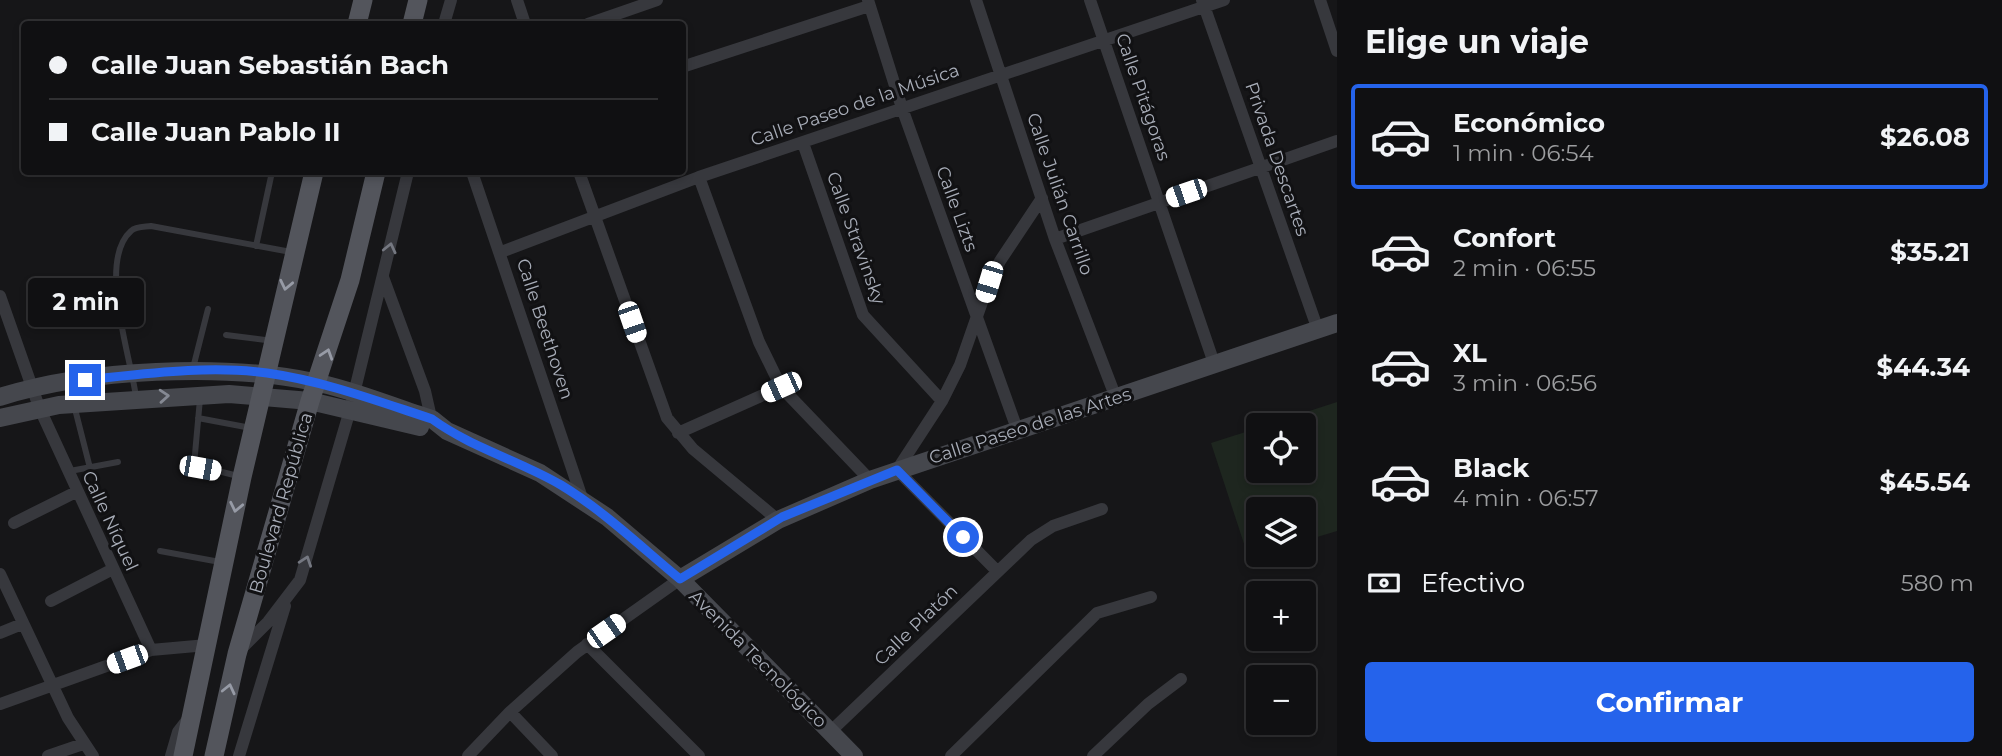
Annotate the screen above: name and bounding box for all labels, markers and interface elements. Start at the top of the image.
text: Elige un viaje [1365,22,1589,61]
street label: Calle Pitágoras [1111,30,1175,164]
text: Calle Juan Sebastián Bach [91,49,449,81]
street label: Calle Paseo de la Música [748,59,962,151]
street label: Privada Descartes [1240,79,1314,239]
icon: car [1369,105,1432,168]
text: Económico [1453,107,1605,139]
street label: Calle Julián Carrillo [1022,110,1098,278]
text: Calle Juan Pablo II [91,116,340,148]
text: $26.08 [1880,121,1970,153]
text: 1 min · 06:54 [1453,139,1594,167]
street label: Calle Lizts [931,163,983,255]
street label: Calle Stravinsky [822,169,890,307]
car [1163,176,1210,210]
icon: car [1369,220,1432,283]
text: Confort [1453,222,1556,254]
text: $35.21 [1890,236,1970,268]
one-way arrow [382,243,396,255]
text: 2 min · 06:55 [1453,254,1596,282]
street label: Calle Beethoven [512,256,578,402]
car [973,259,1006,305]
callout: 2 min [27,278,143,328]
one-way arrow [280,279,295,291]
text: 2 min [52,288,120,316]
car [616,299,649,345]
icon: car [1369,335,1432,398]
text: XL [1453,337,1487,369]
one-way arrow [319,348,333,360]
text: $44.34 [1876,351,1970,383]
route end [69,364,101,396]
car [758,369,805,405]
text: 3 min · 06:56 [1453,369,1597,397]
street label: Calle Paseo de las Artes [926,383,1134,469]
one-way arrow [159,389,170,404]
street label: Boulevard República [245,410,317,596]
map controls [1246,413,1316,735]
button: locate [1246,413,1316,483]
icon: car [1369,450,1432,513]
text: Black [1453,452,1529,484]
car [178,454,223,482]
text: $45.54 [1880,466,1970,498]
street label: Calle Níquel [77,467,143,575]
text: 4 min · 06:57 [1453,484,1599,512]
button: layers [1246,497,1316,567]
one-way arrow [229,501,244,513]
route start [947,521,979,553]
one-way arrow [298,556,312,568]
icon: cash [1365,564,1403,602]
text: Efectivo [1421,567,1525,599]
text: 580 m [1901,569,1974,597]
street label: Calle Platón [870,580,962,670]
button: + [1246,581,1316,651]
street label: Avenida Tecnológico [685,586,831,732]
car [583,610,630,652]
car [104,642,151,676]
button: Confirmar [1365,662,1974,742]
button: − [1246,665,1316,735]
one-way arrow [220,683,235,695]

